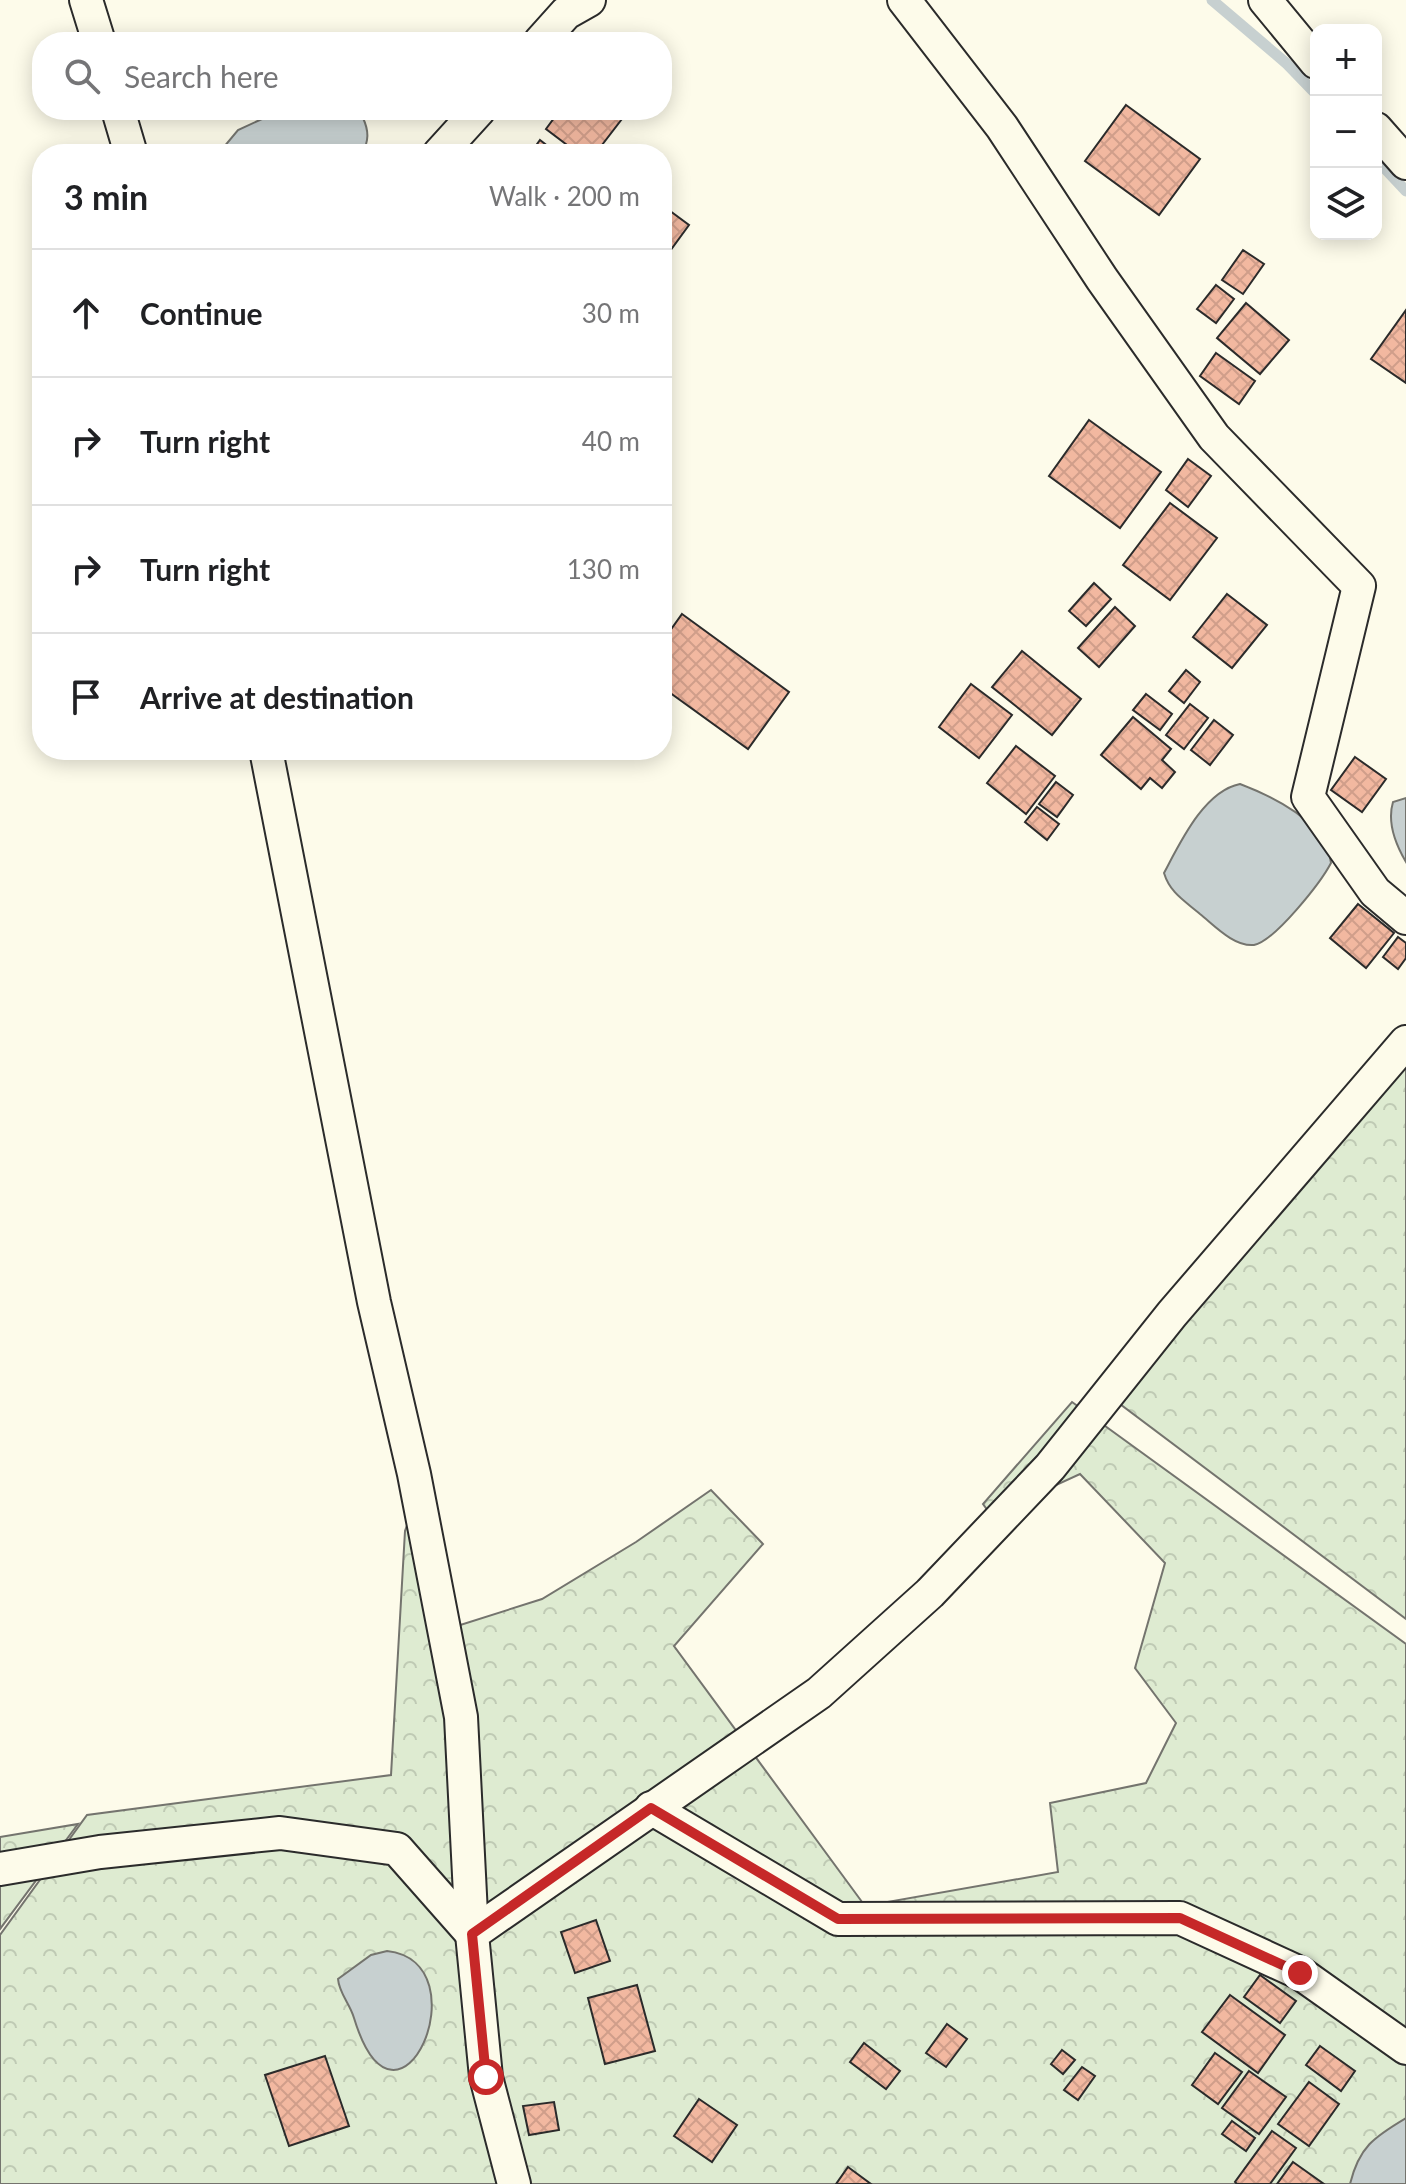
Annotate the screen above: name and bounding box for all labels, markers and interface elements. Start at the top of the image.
map controls [1310,24,1382,240]
button: + [1310,24,1382,96]
search box [32,32,672,120]
icon: search [60,54,104,98]
text: Search here [124,58,279,94]
button: − [1310,96,1382,168]
button: layers [1310,168,1382,240]
text: 3 min [64,176,148,217]
text: Walk · 200 m [489,180,640,212]
icon: ahead [64,291,108,335]
text: Continue [140,295,263,331]
text: 30 m [582,297,640,329]
icon: right [64,419,108,463]
text: Turn right [140,423,270,459]
text: 40 m [582,425,640,457]
icon: right [64,547,108,591]
text: Turn right [140,551,270,587]
text: 130 m [567,553,640,585]
icon: arrive [64,675,108,719]
text: Arrive at destination [140,679,414,715]
route end [1282,1955,1318,1991]
route start [468,2059,504,2095]

